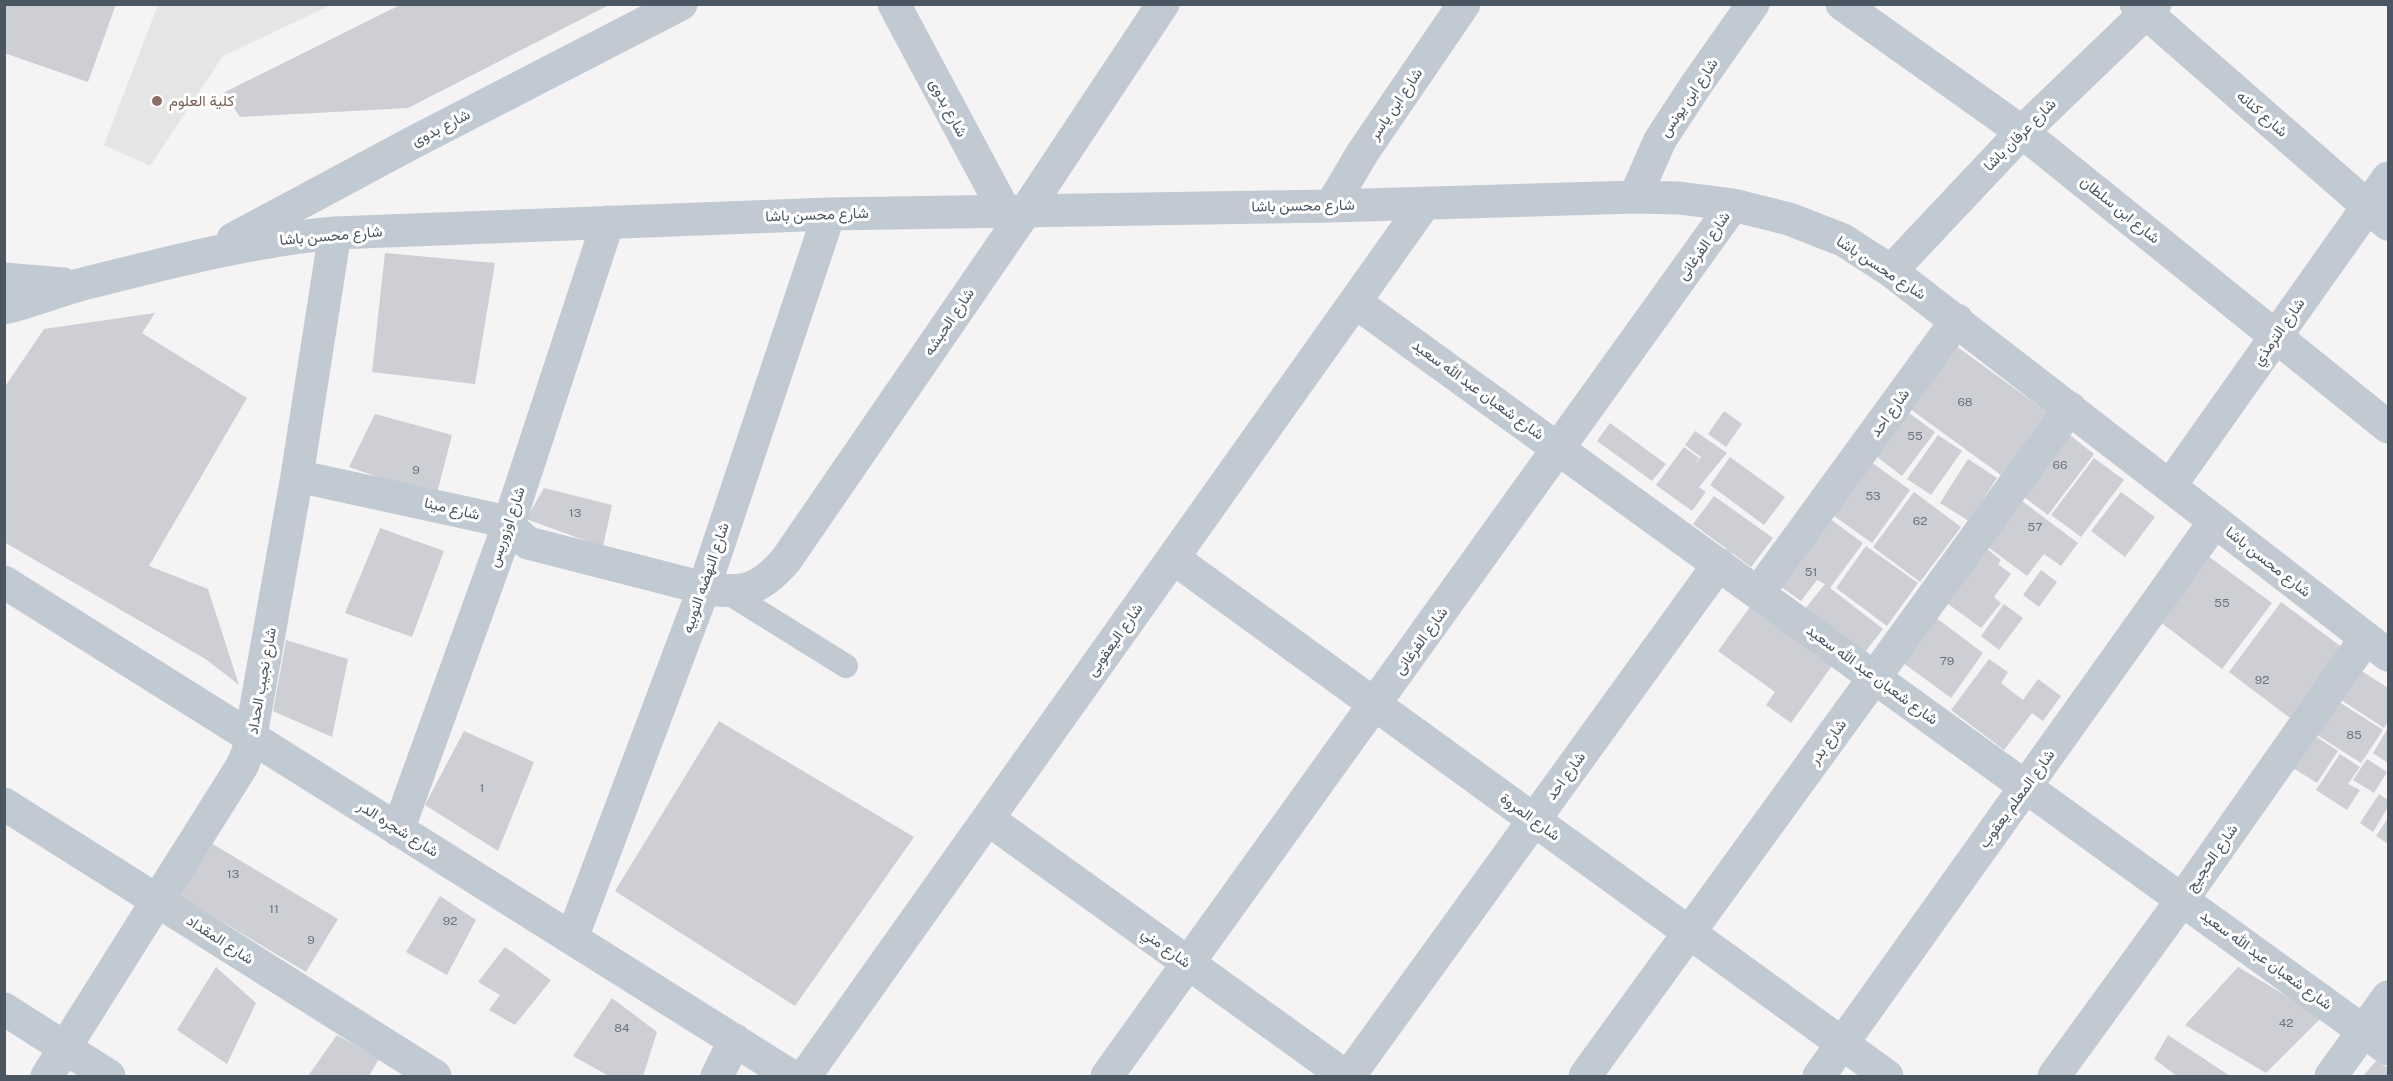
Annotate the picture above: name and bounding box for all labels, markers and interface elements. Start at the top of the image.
street label: شارع ابن يونس [1656,55,1722,141]
street label: شارع ابن ياسر [1365,65,1427,143]
street label: شارع بدوى [925,76,971,140]
street label: شارع كنانه [2233,87,2291,141]
place label: كلية العلوم [169,92,234,110]
marker: كلية العلوم [150,94,164,108]
street label: شارع عرفان باشا [1980,95,2060,175]
street label: شارع بدوى [409,106,473,150]
street label: شارع ابن سلطان [2077,172,2163,248]
street label: شارع محسن باشا [1251,196,1355,216]
street label: شارع محسن باشا [765,204,869,226]
street label: شارع الفرغانى [1674,208,1734,284]
street label: شارع محسن باشا [279,223,383,249]
street label: شارع محسن باشا [1833,232,1929,304]
street label: شارع الحبشه [920,285,978,359]
street label: شارع الترمذي [2249,295,2309,369]
street label: شارع شعبان عبد الله سعيد [1409,336,1547,444]
street label: شارع احد [1866,385,1914,441]
house number: 68 [1957,395,1973,409]
house number: 55 [1907,429,1923,443]
house number: 66 [2053,458,2067,472]
house number: 9 [412,463,420,477]
street label: شارع اوزوريس [485,484,529,570]
house number: 53 [1865,489,1881,503]
street label: شارع مينا [423,494,481,524]
house number: 13 [569,506,581,520]
house number: 62 [1913,514,1927,528]
street label: شارع النهضه النوبيه [679,520,733,636]
house number: 57 [2028,520,2042,534]
street label: شارع محسن باشا [2222,523,2314,601]
house number: 51 [1805,565,1817,579]
house number: 55 [2214,596,2230,610]
street label: شارع اليعقوبى [1083,600,1147,680]
street label: شارع الفرغانى [1390,604,1452,678]
street label: شارع شعبان عبد الله سعيد [1803,621,1941,729]
street label: شارع نجيب الحداد [244,626,280,736]
house number: 79 [1940,654,1954,668]
house number: 92 [2255,673,2269,687]
street label: شارع بدر [1806,716,1850,768]
house number: 85 [2346,728,2362,742]
street label: شارع المعلم يعقوب [1975,746,2059,852]
street label: شارع احد [1542,748,1590,804]
house number: 1 [480,781,484,795]
street label: شارع المروة [1497,789,1563,845]
street label: شارع شجره الدر [354,797,442,861]
street label: شارع الحجيج [2182,821,2242,895]
house number: 13 [227,867,239,881]
house number: 11 [269,902,279,916]
street label: شارع شعبان عبد الله سعيد [2197,906,2335,1014]
street label: شارع المقداد [183,912,257,968]
house number: 92 [443,914,457,928]
street label: شارع مني [1138,924,1194,972]
house number: 9 [307,933,315,947]
house number: 42 [2279,1016,2293,1030]
house number: 84 [614,1021,630,1035]

